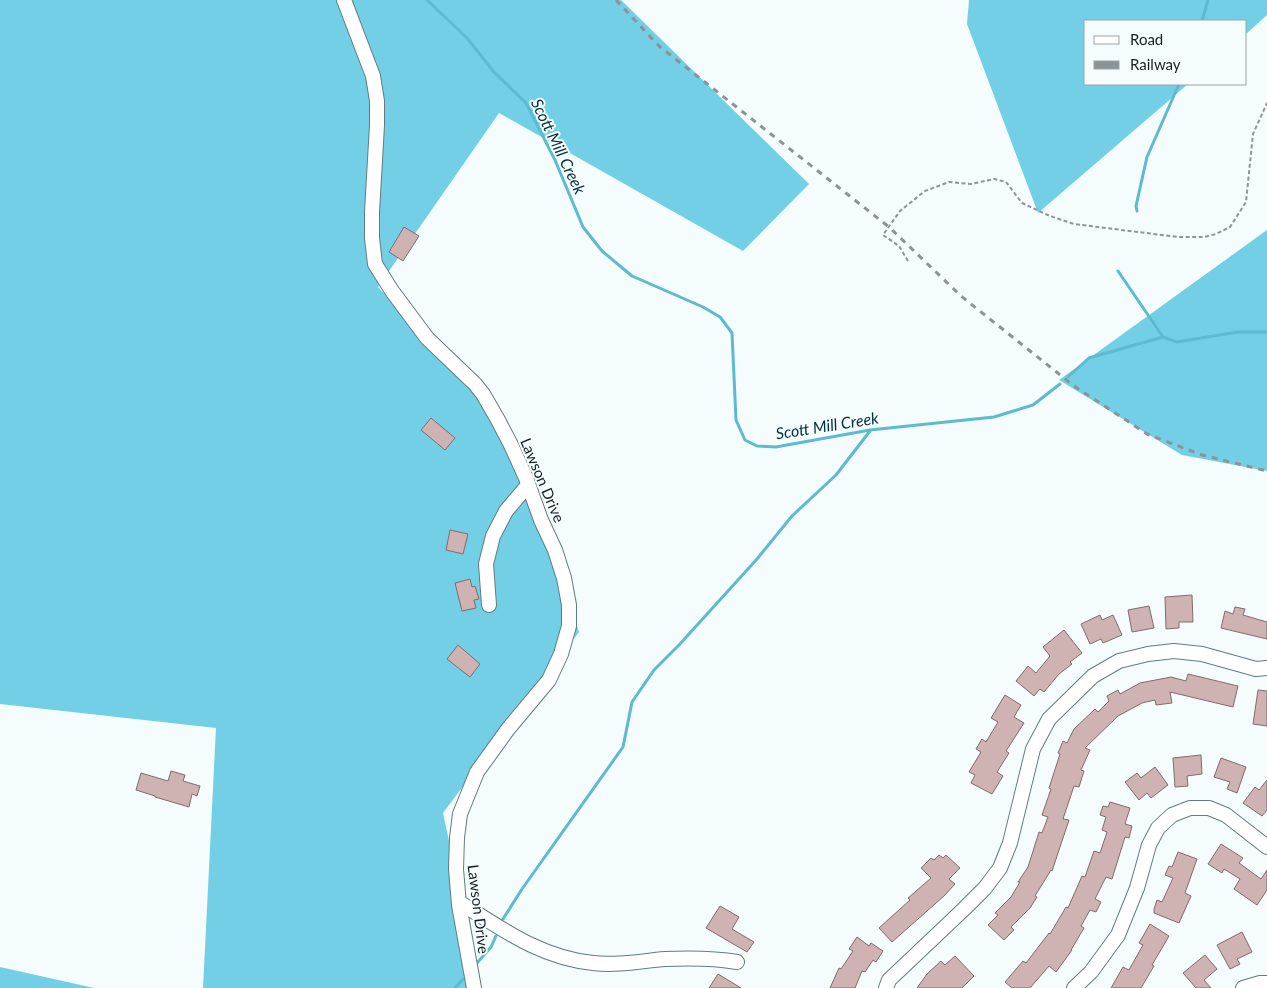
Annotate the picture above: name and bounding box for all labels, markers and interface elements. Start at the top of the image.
legend [1084,20,1247,85]
text: Road [1130,30,1163,48]
text: Railway [1130,55,1181,73]
water label: Scott Mill Creek [528,95,590,197]
water label: Scott Mill Creek [774,407,880,443]
street label: Lawson Drive [517,435,569,525]
street label: Lawson Drive [465,863,493,955]

